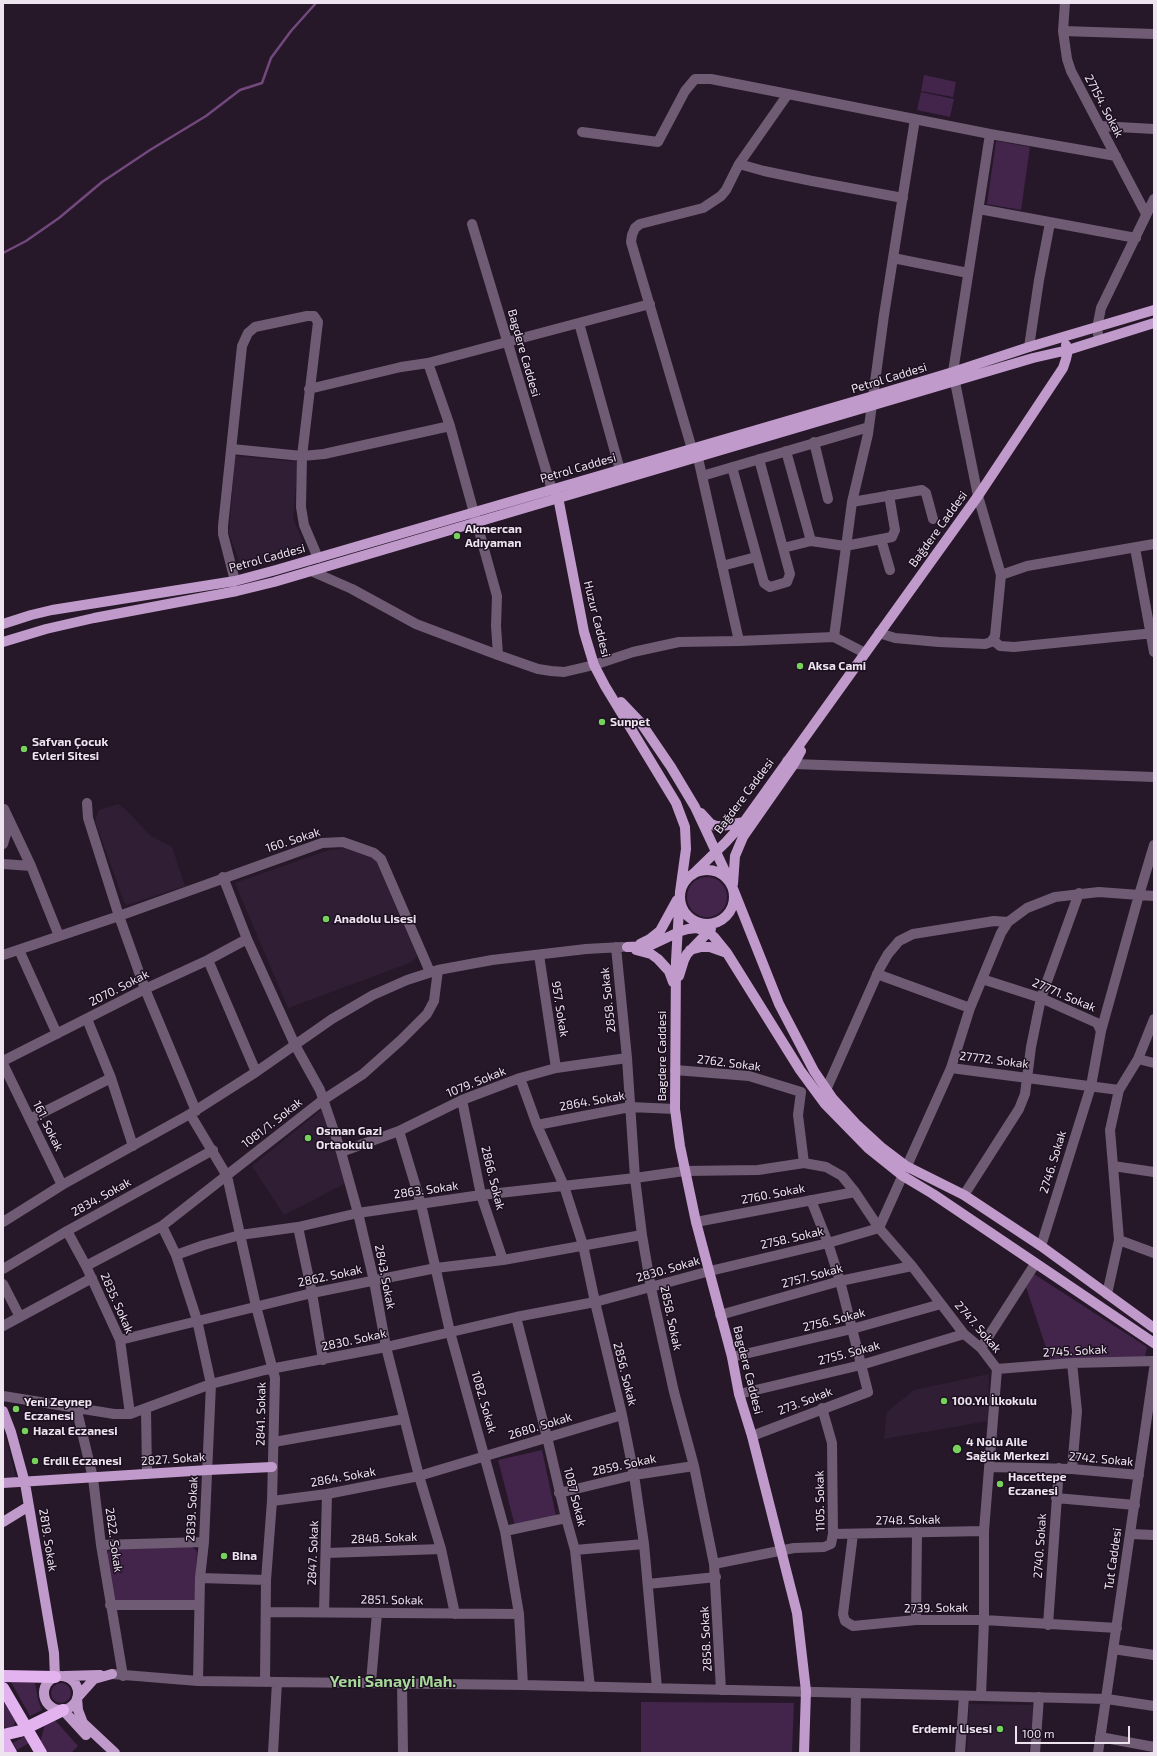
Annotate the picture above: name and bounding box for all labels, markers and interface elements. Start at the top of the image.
street label: 27154. Sokak [1081,72,1127,140]
street label: Bagdere Caddesi [505,308,543,398]
street label: Petrol Caddesi [849,360,929,396]
street label: Petrol Caddesi [538,450,618,486]
street label: Bağdere Caddesi [906,488,970,570]
place label: Akmercan Adıyaman [465,522,522,550]
marker: Akmercan Adıyaman [452,531,462,541]
street label: Petrol Caddesi [227,541,307,575]
street label: Huzur Caddesi [581,579,613,659]
place label: Aksa Cami [808,659,866,673]
marker: Aksa Cami [795,661,805,671]
place label: Sunpet [610,715,650,729]
marker: Sunpet [597,717,607,727]
place label: Safvan Çocuk Evleri Sitesi [32,735,108,763]
marker: Safvan Çocuk Evleri Sitesi [19,744,29,754]
street label: Bağdere Caddesi [711,756,777,836]
street label: 160. Sokak [264,824,322,856]
place label: Anadolu Lisesi [334,912,416,926]
marker: Anadolu Lisesi [321,914,331,924]
street label: 2070. Sokak [87,967,151,1009]
street label: 2858. Sokak [597,967,619,1033]
street label: 27771. Sokak [1030,975,1098,1015]
street label: 957. Sokak [548,980,572,1038]
street label: Bagdere Caddesi [655,1011,669,1101]
street label: 27772. Sokak [959,1049,1029,1071]
street label: 2762. Sokak [696,1052,762,1074]
street label: 1079. Sokak [444,1064,508,1100]
street label: 2864. Sokak [558,1088,626,1114]
street label: 1081/1. Sokak [239,1095,305,1151]
street label: 161. Sokak [30,1098,66,1154]
place label: Osman Gazi Ortaokulu [316,1124,382,1152]
street label: 2746. Sokak [1037,1129,1069,1195]
marker: Osman Gazi Ortaokulu [303,1133,313,1143]
street label: 2866. Sokak [478,1144,508,1212]
street label: 2834. Sokak [69,1175,133,1219]
street label: 2863. Sokak [393,1178,459,1202]
street label: 2760. Sokak [740,1181,806,1207]
street label: 2758. Sokak [759,1224,825,1252]
street label: 2843. Sokak [372,1243,398,1311]
street label: 2830. Sokak [634,1253,702,1285]
street label: 2757. Sokak [780,1261,844,1291]
street label: 2862. Sokak [297,1262,363,1290]
street label: 2835. Sokak [97,1270,137,1336]
street label: 2858. Sokak [657,1284,685,1352]
street label: 2747. Sokak [952,1298,1004,1356]
street label: 2756. Sokak [801,1305,867,1335]
street label: Bagdere Caddesi [730,1324,766,1416]
street label: 2830. Sokak [320,1326,388,1354]
street label: 2755. Sokak [816,1338,882,1368]
street label: 2856. Sokak [610,1341,640,1407]
street label: 2745. Sokak [1042,1342,1108,1360]
street label: 1082. Sokak [468,1369,500,1435]
street label: 2841. Sokak [253,1382,269,1446]
street label: 273. Sokak [776,1384,834,1418]
place label: 100.Yıl İlkokulu [952,1394,1037,1408]
place label: Yeni Zeynep Eczanesi [24,1395,92,1423]
marker: 100.Yıl İlkokulu [939,1396,949,1406]
marker: Yeni Zeynep Eczanesi [11,1404,21,1414]
street label: 2680. Sokak [506,1409,574,1443]
place label: Hazal Eczanesi [33,1424,118,1438]
marker: Hazal Eczanesi [20,1426,30,1436]
place label: 4 Nolu Aile Sağlık Merkezi [966,1435,1049,1463]
marker: 4 Nolu Aile Sağlık Merkezi [951,1443,963,1455]
street label: 2742. Sokak [1068,1449,1134,1469]
street label: 2827. Sokak [141,1450,205,1468]
street label: 2859. Sokak [591,1451,657,1479]
place label: Erdil Eczanesi [43,1454,122,1468]
marker: Erdil Eczanesi [30,1456,40,1466]
street label: 2864. Sokak [309,1464,377,1490]
street label: 1087 Sokak [561,1466,589,1528]
street label: 1105. Sokak [812,1470,828,1532]
place label: Hacettepe Eczanesi [1008,1470,1067,1498]
street label: 2839. Sokak [183,1476,201,1542]
marker: Hacettepe Eczanesi [995,1479,1005,1489]
street label: 2822. Sokak [102,1507,126,1573]
street label: 2819. Sokak [36,1508,60,1572]
street label: 2748. Sokak [875,1512,941,1528]
street label: 2740. Sokak [1031,1513,1049,1579]
street label: 2847. Sokak [305,1520,321,1586]
street label: Tut Caddesi [1102,1527,1124,1591]
street label: 2848. Sokak [351,1530,417,1546]
place label: Bina [232,1549,257,1563]
marker: Bina [219,1551,229,1561]
street label: 2851. Sokak [360,1592,424,1608]
street label: 2739. Sokak [904,1600,968,1616]
street label: 2858. Sokak [697,1606,715,1672]
district label: Yeni Sanayi Mah. [330,1672,456,1692]
scale bar [1017,1718,1132,1744]
place label: Erdemir Lisesi [912,1722,992,1736]
marker: Erdemir Lisesi [995,1724,1005,1734]
text: 100 m [1022,1726,1054,1740]

